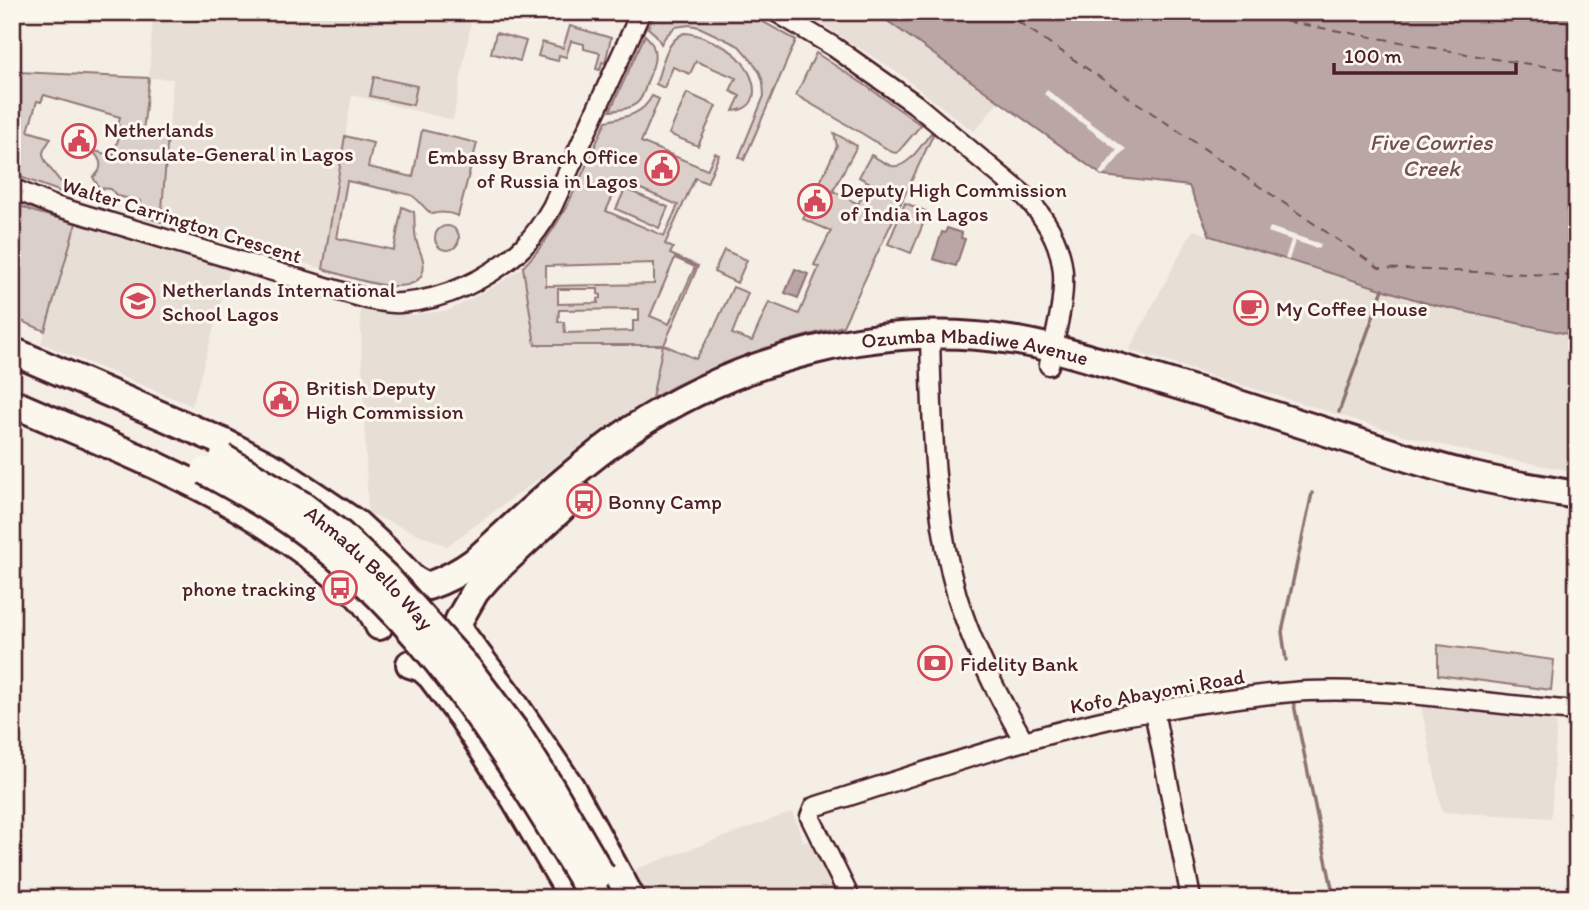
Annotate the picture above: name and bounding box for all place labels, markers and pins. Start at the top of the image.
place label: Netherlands Consulate-General in Lagos [104,117,354,166]
public building icon: Netherlands Consulate-General in Lagos [60,122,98,160]
place label: Embassy Branch Office of Russia in Lagos [428,144,638,193]
public building icon: Embassy Branch Office of Russia in Lagos [643,149,681,187]
place label: Deputy High Commission of India in Lagos [840,177,1067,226]
public building icon: Deputy High Commission of India in Lagos [796,182,834,220]
place label: Netherlands International School Lagos [162,277,396,326]
school or university icon: Netherlands International School Lagos [119,282,157,320]
cafe icon: My Coffee House [1232,289,1270,327]
place label: My Coffee House [1276,296,1428,321]
place label: British Deputy High Commission [306,375,464,424]
public building icon: British Deputy High Commission [262,380,300,418]
bus stop icon: Bonny Camp [565,482,603,520]
place label: Bonny Camp [608,489,722,514]
bus stop icon: phone tracking [321,569,359,607]
place label: phone tracking [182,576,316,601]
bank icon: Fidelity Bank [916,644,954,682]
place label: Fidelity Bank [960,651,1078,676]

